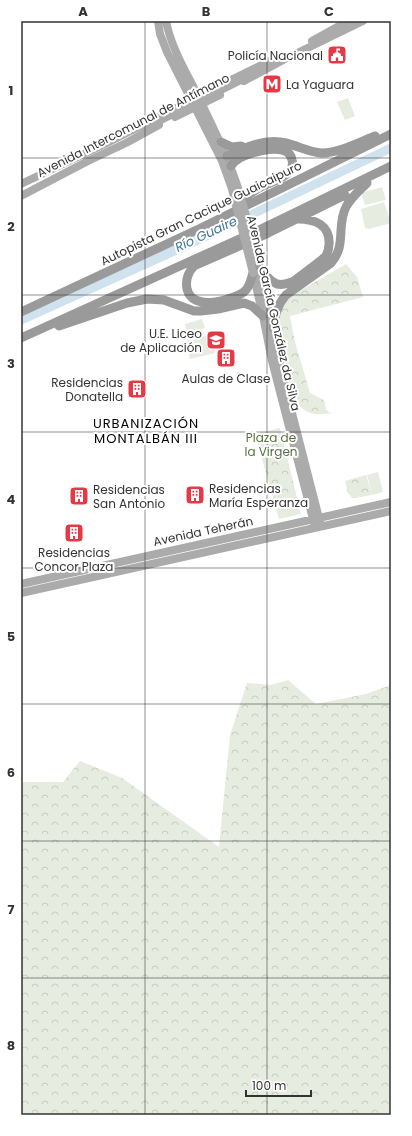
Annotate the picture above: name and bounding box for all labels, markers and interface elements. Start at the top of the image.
text: A [78,2,88,21]
text: B [202,2,211,21]
text: C [324,2,334,21]
public building icon: Policía Nacional [326,44,348,66]
place label: Policía Nacional [228,47,323,64]
street label: Avenida Intercomunal de Antímano [34,69,232,181]
metro station icon: La Yaguara [261,73,283,95]
place label: La Yaguara [286,76,354,93]
text: 1 [9,81,13,100]
street label: Autopista Gran Cacique Guaicaipuro [97,157,305,269]
water label: Río Guaire [172,211,240,257]
street label: Avenida García González da Silva [243,213,305,413]
text: 2 [7,217,15,236]
place label: U.E. Liceo de Aplicación [120,325,202,356]
school or university icon: U.E. Liceo de Aplicación [205,329,227,351]
building icon: Aulas de Clase [215,347,237,369]
text: 3 [7,354,15,373]
place label: Aulas de Clase [181,370,271,387]
place label: Residencias Donatella [51,374,123,405]
building icon: Residencias Donatella [126,378,148,400]
district label: URBANIZACIÓN MONTALBÁN III [93,414,199,448]
park label: Plaza de la Virgen [244,429,298,460]
place label: Residencias María Esperanza [209,480,308,511]
place label: Residencias San Antonio [93,481,165,512]
building icon: Residencias María Esperanza [184,484,206,506]
building icon: Residencias San Antonio [68,485,90,507]
text: 4 [7,490,16,509]
street label: Avenida Teherán [152,512,254,550]
building icon: Residencias Concor Plaza [63,522,85,544]
place label: Residencias Concor Plaza [35,544,113,575]
text: 5 [7,627,15,646]
text: 6 [7,763,15,782]
text: 7 [8,900,15,919]
text: 8 [7,1036,15,1055]
scale bar [246,1072,311,1098]
text: 100 m [252,1077,286,1094]

